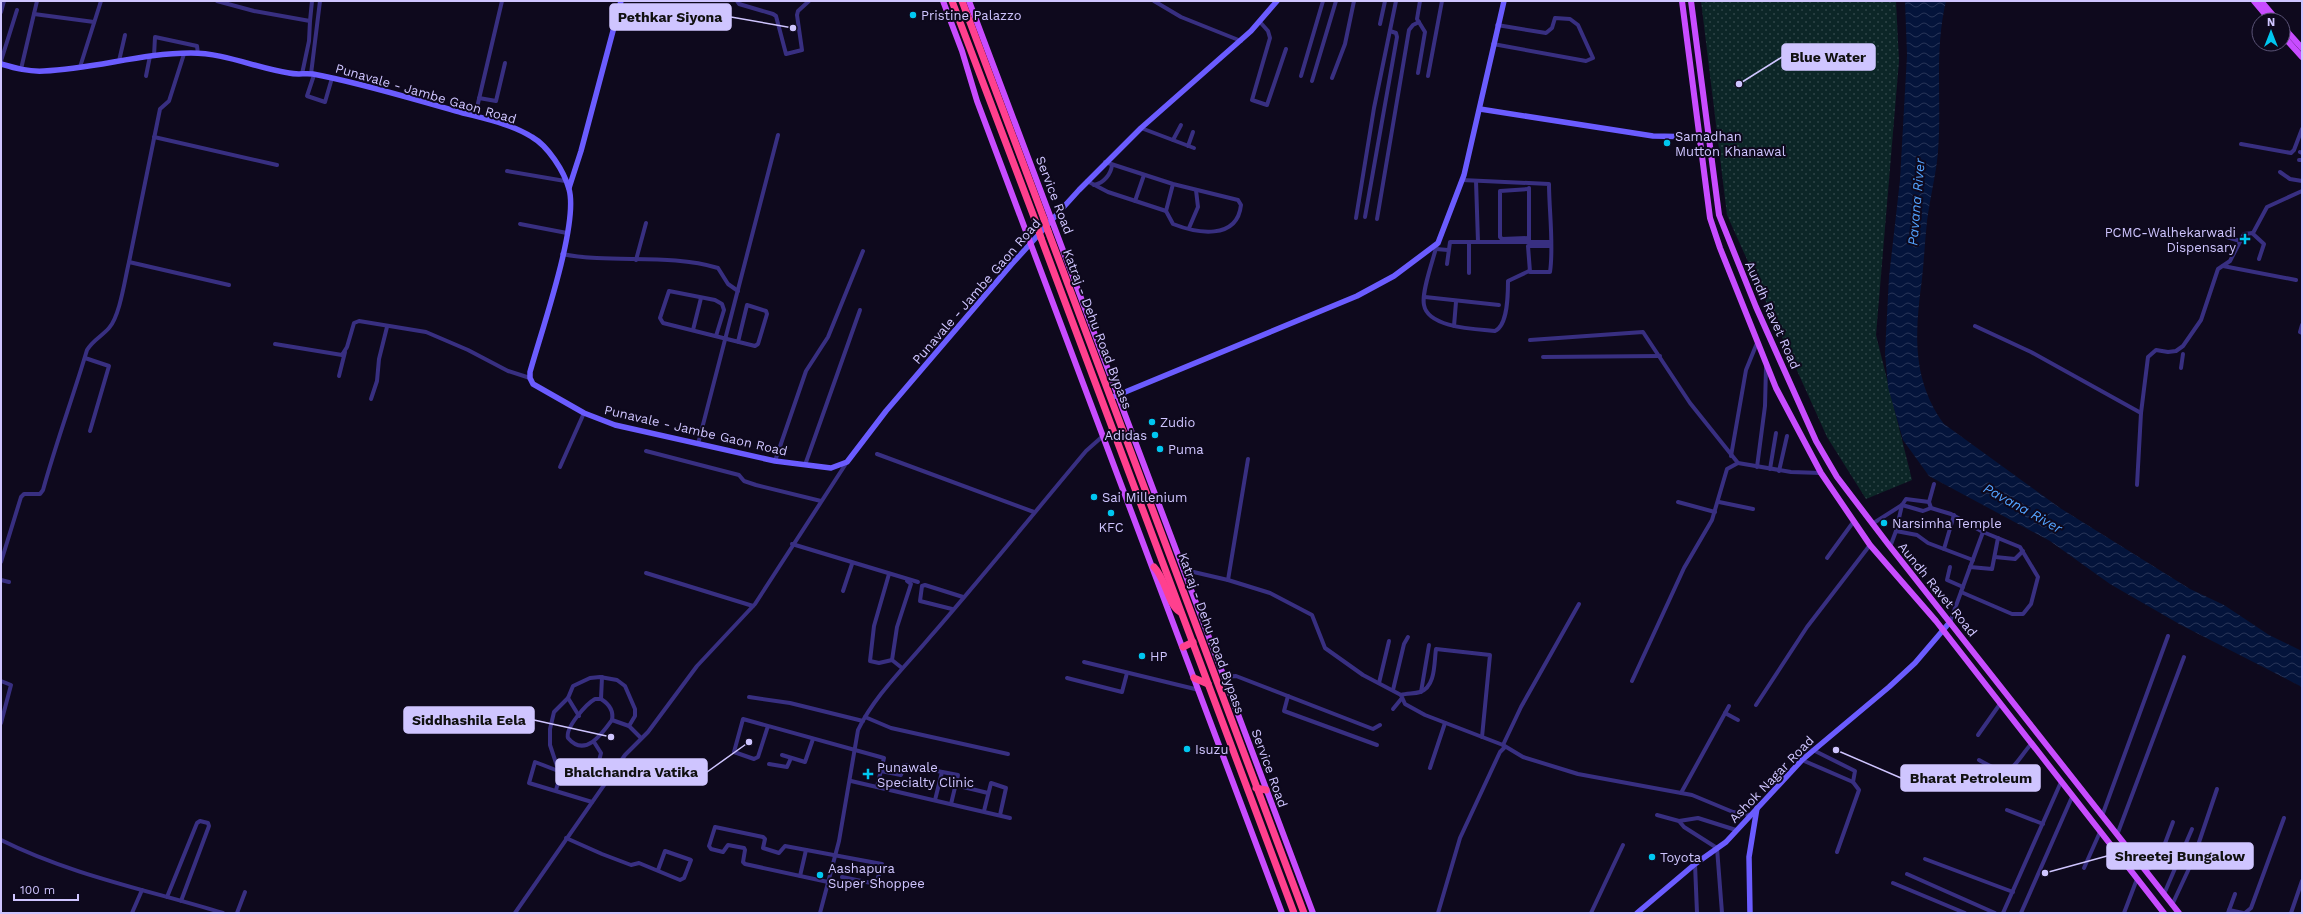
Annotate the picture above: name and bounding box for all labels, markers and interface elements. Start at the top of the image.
callout: Pethkar Siyona [610,4,731,30]
place label: Pristine Palazzo [921,8,1022,23]
text: Pethkar Siyona [618,9,723,25]
marker: Pristine Palazzo [908,10,918,20]
north arrow [2251,12,2291,52]
text: N [2267,16,2275,29]
callout: Blue Water [1782,44,1875,70]
text: Blue Water [1790,49,1866,65]
street label: Punavale - Jambe Gaon Road [334,60,518,127]
place label: Samadhan Mutton Khanawal [1675,129,1786,159]
marker: Samadhan Mutton Khanawal [1662,138,1672,148]
street label: Service Road [1033,154,1076,236]
water label: Pavana River [1904,157,1928,246]
street label: Punavale - Jambe Gaon Road [909,216,1044,367]
place label: PCMC-Walhekarwadi Dispensary [2105,225,2236,255]
marker: PCMC-Walhekarwadi Dispensary [2239,233,2251,245]
street label: Katraj - Dehu Road Bypass [1060,247,1135,411]
street label: Aundh Ravet Road [1742,259,1803,372]
street label: Punavale - Jambe Gaon Road [603,402,789,459]
place label: Zudio [1160,415,1196,430]
marker: Zudio [1147,417,1157,427]
place label: Adidas [1105,428,1147,443]
marker: Adidas [1150,430,1160,440]
place label: Puma [1168,442,1204,457]
marker: Puma [1155,444,1165,454]
water label: Pavana River [1981,480,2066,537]
place label: Sai Millenium [1102,490,1187,505]
marker: Sai Millenium [1089,492,1099,502]
marker: KFC [1106,508,1116,518]
place label: Narsimha Temple [1892,516,2002,531]
marker: Narsimha Temple [1879,518,1889,528]
place label: KFC [1098,520,1124,535]
street label: Aundh Ravet Road [1895,539,1980,639]
street label: Katraj - Dehu Road Bypass [1175,551,1248,716]
place label: HP [1150,649,1168,664]
marker: HP [1137,651,1147,661]
callout: Siddhashila Eela [404,707,534,733]
text: Siddhashila Eela [412,712,527,728]
street label: Service Road [1248,727,1291,809]
street label: Ashok Nagar Road [1726,733,1817,826]
place label: Isuzu [1195,742,1229,757]
marker: Isuzu [1182,744,1192,754]
callout: Bhalchandra Vatika [556,759,707,785]
place label: Punawale Specialty Clinic [877,760,974,790]
text: Bhalchandra Vatika [564,764,699,780]
callout: Bharat Petroleum [1901,765,2040,791]
marker: Punawale Specialty Clinic [862,768,874,780]
text: Bharat Petroleum [1910,770,2032,786]
callout: Shreetej Bungalow [2107,843,2253,869]
text: Shreetej Bungalow [2115,848,2246,864]
place label: Toyota [1660,850,1702,865]
marker: Toyota [1647,852,1657,862]
place label: Aashapura Super Shoppee [828,861,925,891]
marker: Aashapura Super Shoppee [815,870,825,880]
scale bar [14,876,78,902]
text: 100 m [20,883,55,897]

